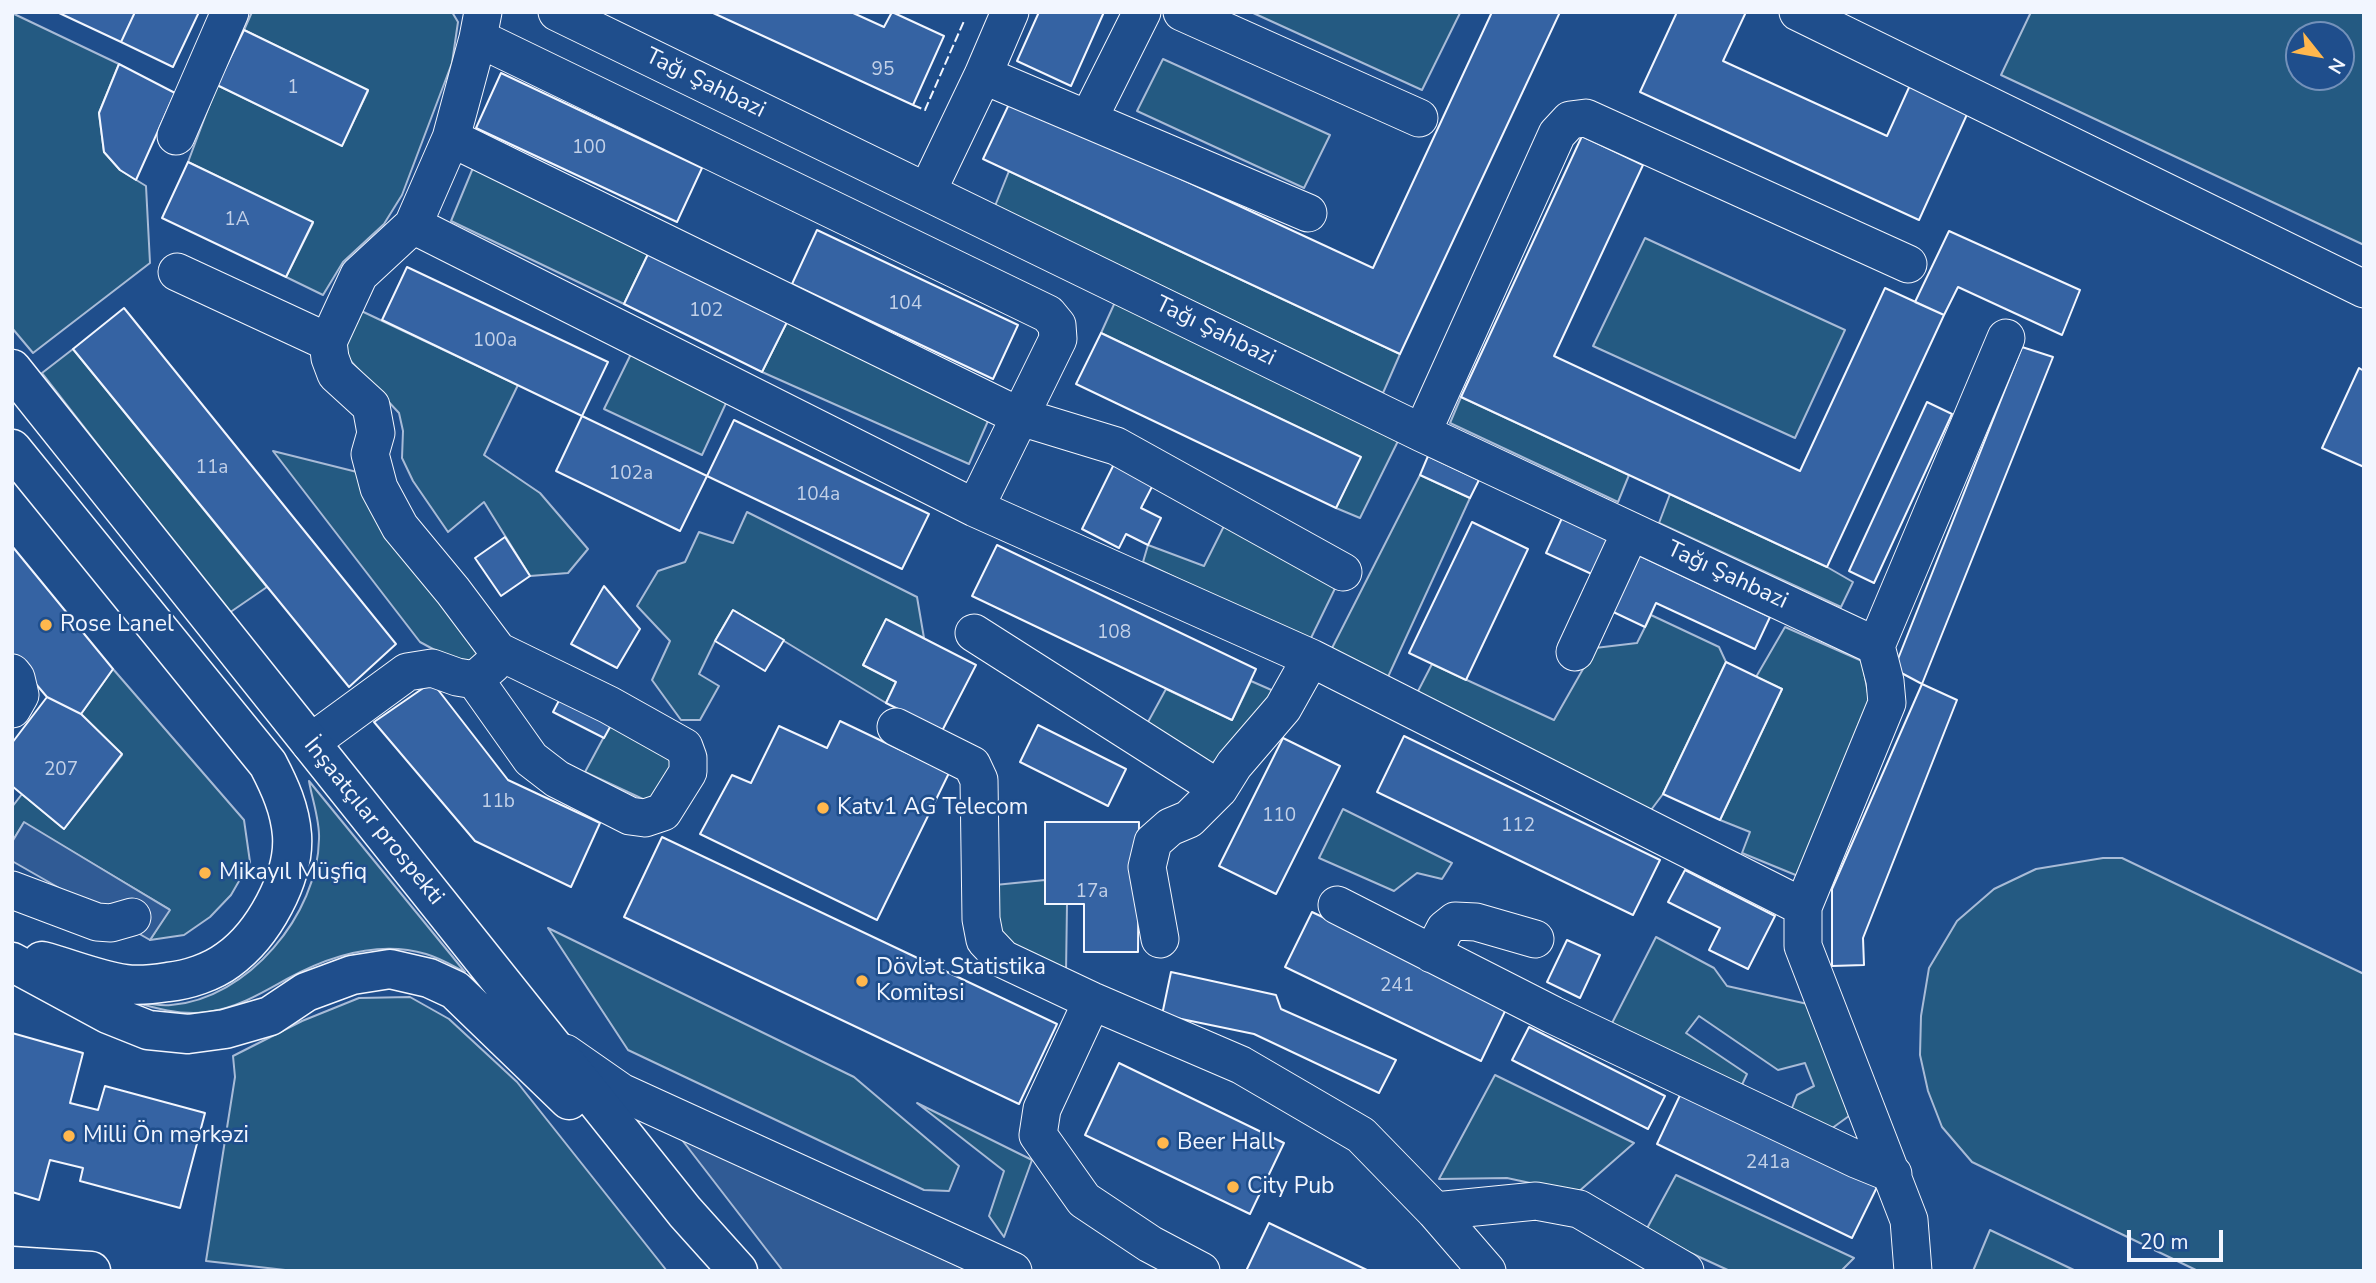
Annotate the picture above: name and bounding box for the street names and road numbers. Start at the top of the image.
street label: Tağı Şahbazi [641,43,769,125]
street label: Tağı Şahbazi [1151,291,1279,373]
street label: Tağı Şahbazi [1662,536,1792,616]
street label: İnşaatçılar prospekti [297,733,449,911]

